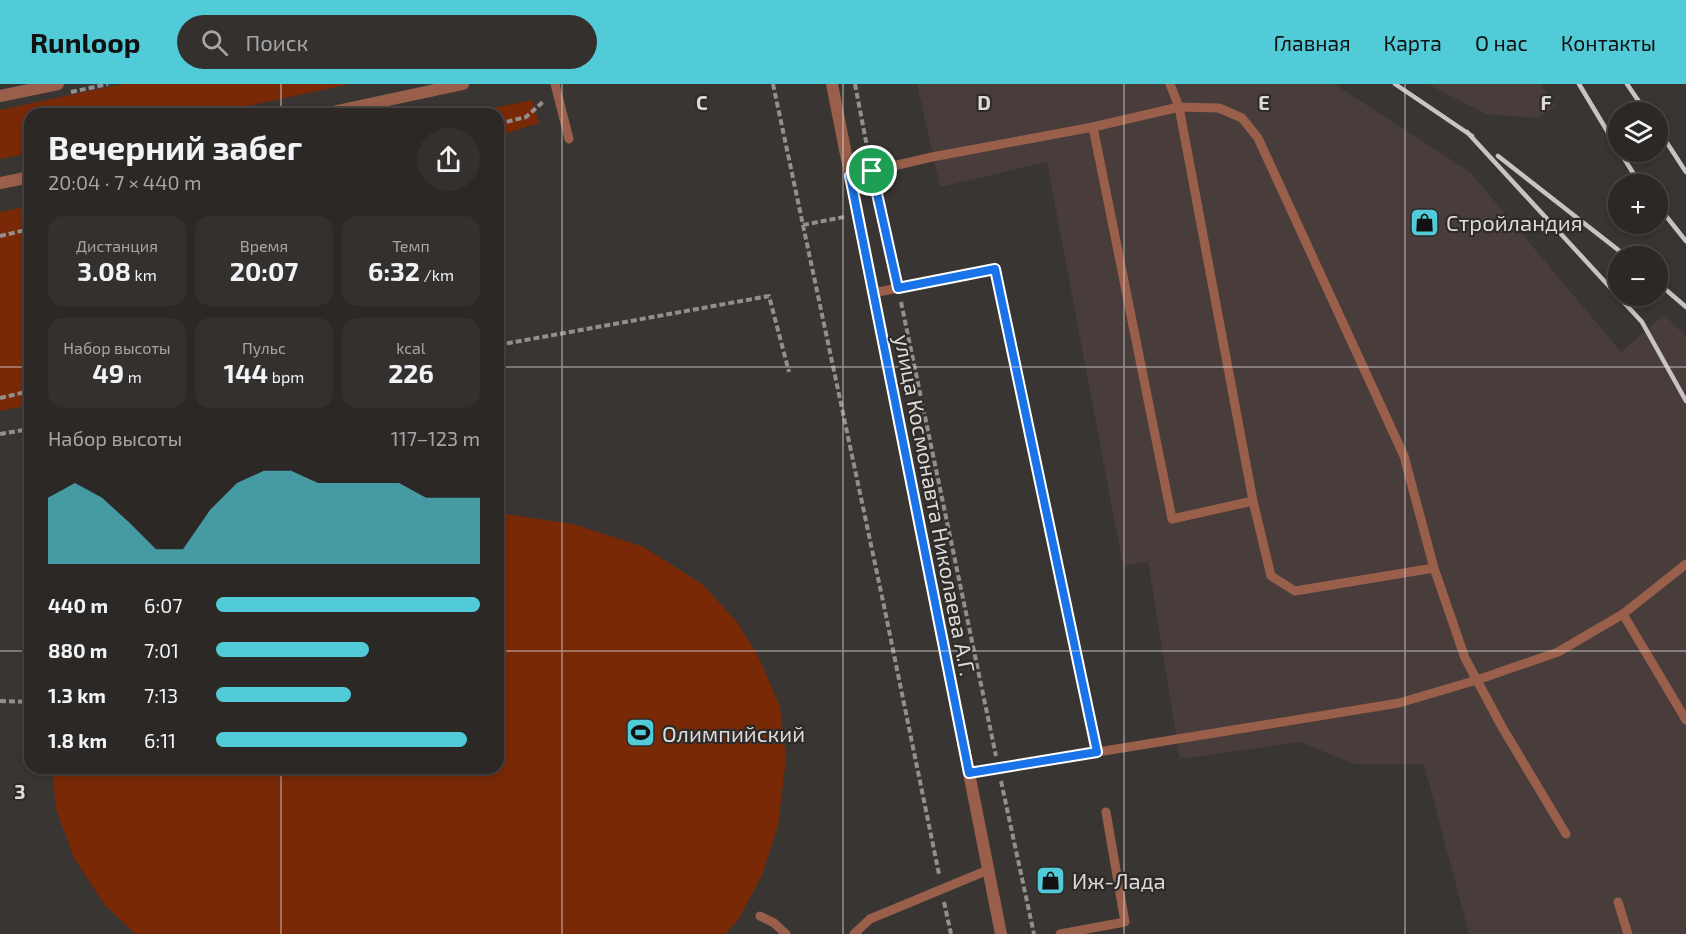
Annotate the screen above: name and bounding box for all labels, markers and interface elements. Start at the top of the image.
search box [177,15,597,69]
text: Runloop [30,25,141,59]
icon: search [198,26,231,59]
text: Поиск [246,29,308,55]
text: Главная [1274,30,1351,55]
text: Карта [1384,30,1442,55]
text: О нас [1475,30,1528,55]
text: Контакты [1561,30,1656,55]
text: C [696,90,708,114]
text: D [977,90,991,114]
text: E [1258,90,1270,114]
text: F [1540,90,1552,114]
map controls [1608,102,1668,306]
button: layers [1608,102,1668,162]
text: Вечерний забег [48,127,302,167]
button: share [417,128,480,191]
pin [846,145,897,196]
icon: arrive [855,154,888,187]
text: 20:04 · 7 × 440 m [48,170,202,194]
button: + [1608,174,1668,234]
shop icon: Стройландия [1409,206,1441,238]
place label: Стройландия [1446,209,1583,235]
text: Дистанция [76,236,158,255]
text: Время [240,236,288,255]
text: Темп [392,236,430,255]
button: − [1608,246,1668,306]
text: 3.08 [77,255,131,286]
text: 20:07 [230,255,298,286]
text: 6:32 [368,255,420,286]
text: km [131,265,157,284]
text: /km [420,265,454,284]
street label: улица Космонавта Николаева А.Г. [889,332,982,678]
text: Набор высоты [63,338,171,357]
text: Пульс [242,338,286,357]
text: kcal [396,338,426,357]
text: 49 [92,357,124,388]
text: 144 [224,357,268,388]
text: 226 [388,357,434,388]
text: m [124,367,142,386]
text: bpm [268,367,304,386]
text: Набор высоты [48,426,182,450]
text: 117–123 m [391,426,480,450]
text: 440 m [48,593,108,617]
text: 6:07 [144,593,182,617]
text: 880 m [48,638,107,662]
text: 7:01 [144,638,179,662]
text: 1.3 km [48,683,106,707]
text: 7:13 [144,683,178,707]
sports icon: Олимпийский [625,717,657,749]
place label: Олимпийский [662,720,805,746]
text: 1.8 km [48,728,107,752]
text: 6:11 [144,728,176,752]
text: 3 [14,779,26,803]
shop icon: Иж-Лада [1035,864,1067,896]
place label: Иж-Лада [1072,867,1166,893]

